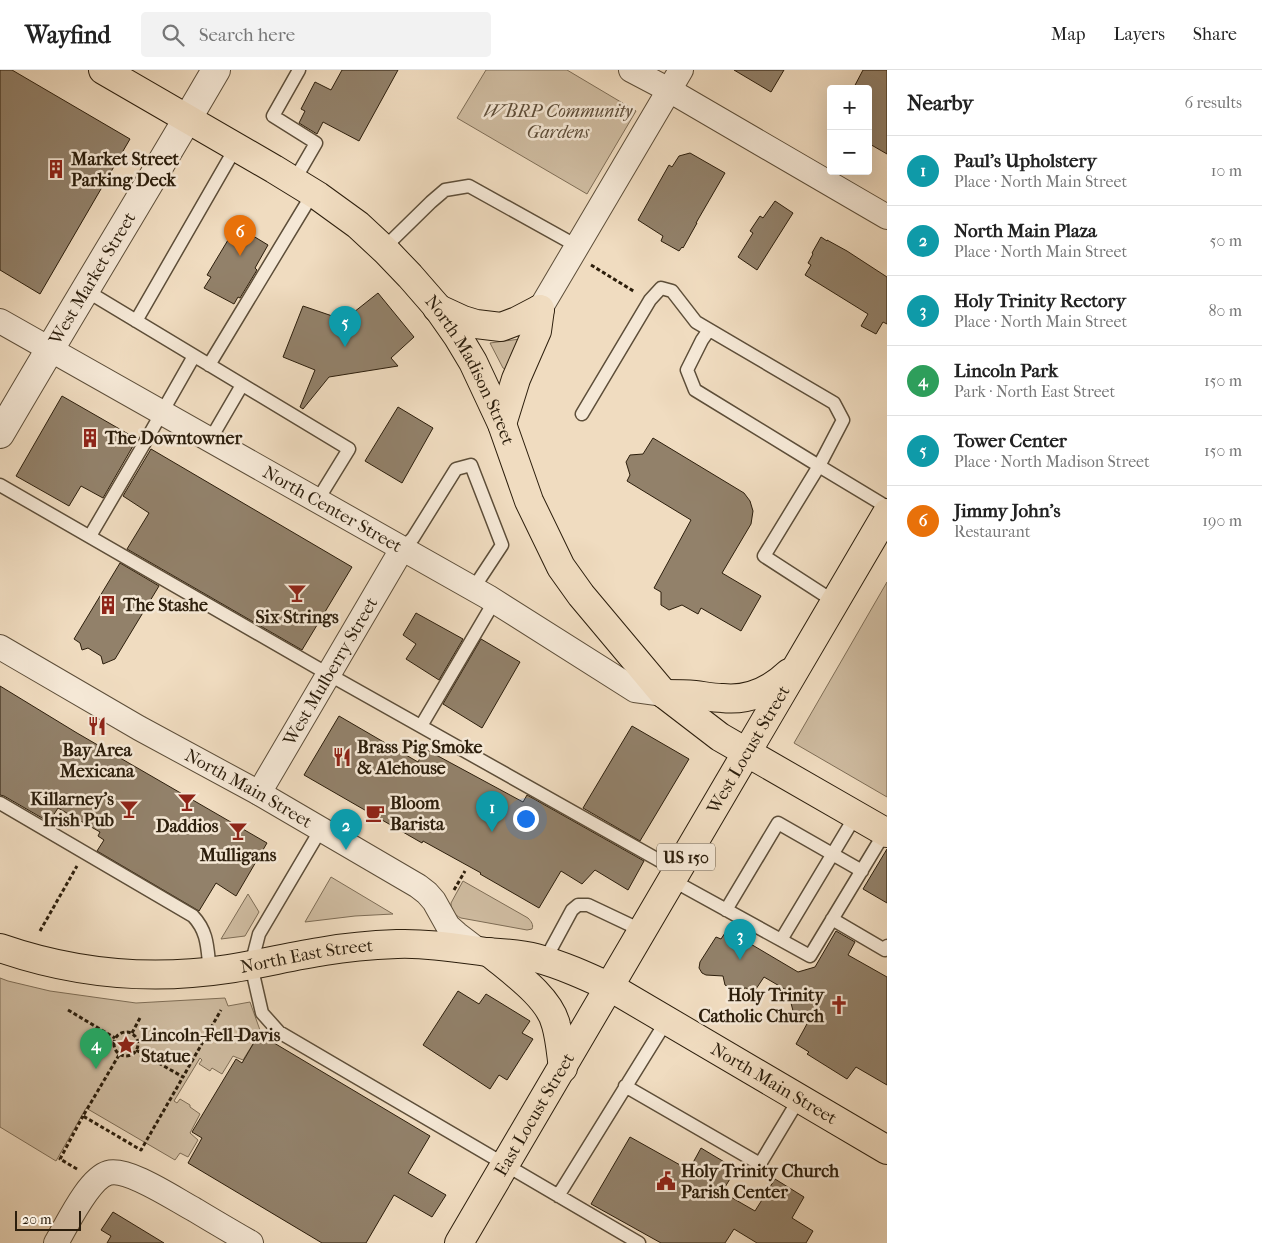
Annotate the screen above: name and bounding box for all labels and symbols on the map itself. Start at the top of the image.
park label: WBRP Community Gardens [484,101,633,143]
place label: Market Street Parking Deck [70,149,180,191]
building icon: Market Street Parking Deck [45,158,67,180]
street label: West Market Street [44,208,140,349]
pin: 6 [224,215,256,256]
street label: North Madison Street [421,291,519,448]
pin: 5 [329,306,361,347]
building icon: The Downtowner [79,427,101,449]
place label: The Downtowner [104,428,242,449]
street label: North Center Street [259,461,406,557]
bar icon: Six Strings [286,582,308,604]
street label: West Mulberry Street [278,593,382,750]
building icon: The Stashe [97,594,119,616]
place label: The Stashe [122,595,208,616]
place label: Six Strings [255,607,339,628]
street label: West Locust Street [702,681,794,818]
restaurant icon: Bay Area Mexicana [86,715,108,737]
place label: Brass Pig Smoke & Alehouse [357,737,483,779]
place label: Bay Area Mexicana [59,740,135,782]
street label: North Main Street [181,744,316,833]
restaurant icon: Brass Pig Smoke & Alehouse [331,746,353,768]
place label: Killarney's Irish Pub [30,789,115,831]
bar icon: Daddios [176,791,198,813]
pin: 1 [476,791,508,832]
place label: Bloom Barista [390,793,445,835]
bar icon: Killarney's Irish Pub [118,798,140,820]
cafe icon: Bloom Barista [364,802,386,824]
your location [513,806,539,832]
pin: 2 [330,809,362,850]
place label: Daddios [156,816,219,837]
bar icon: Mulligans [227,820,249,842]
road number: US 150 [657,844,715,870]
place label: Mulligans [199,845,277,866]
pin: 3 [724,919,756,960]
street label: North East Street [239,935,374,977]
place label: Holy Trinity Catholic Church [698,985,825,1027]
church icon: Holy Trinity Catholic Church [828,994,850,1016]
place label: Lincoln-Fell-Davis Statue [141,1025,281,1067]
pin: 4 [80,1028,112,1069]
place icon: Lincoln-Fell-Davis Statue [115,1034,137,1056]
street label: North Main Street [707,1038,841,1129]
street label: East Locust Street [490,1049,579,1180]
place label: Holy Trinity Church Parish Center [681,1161,840,1203]
public building icon: Holy Trinity Church Parish Center [655,1170,677,1192]
scale bar [15,1208,81,1231]

